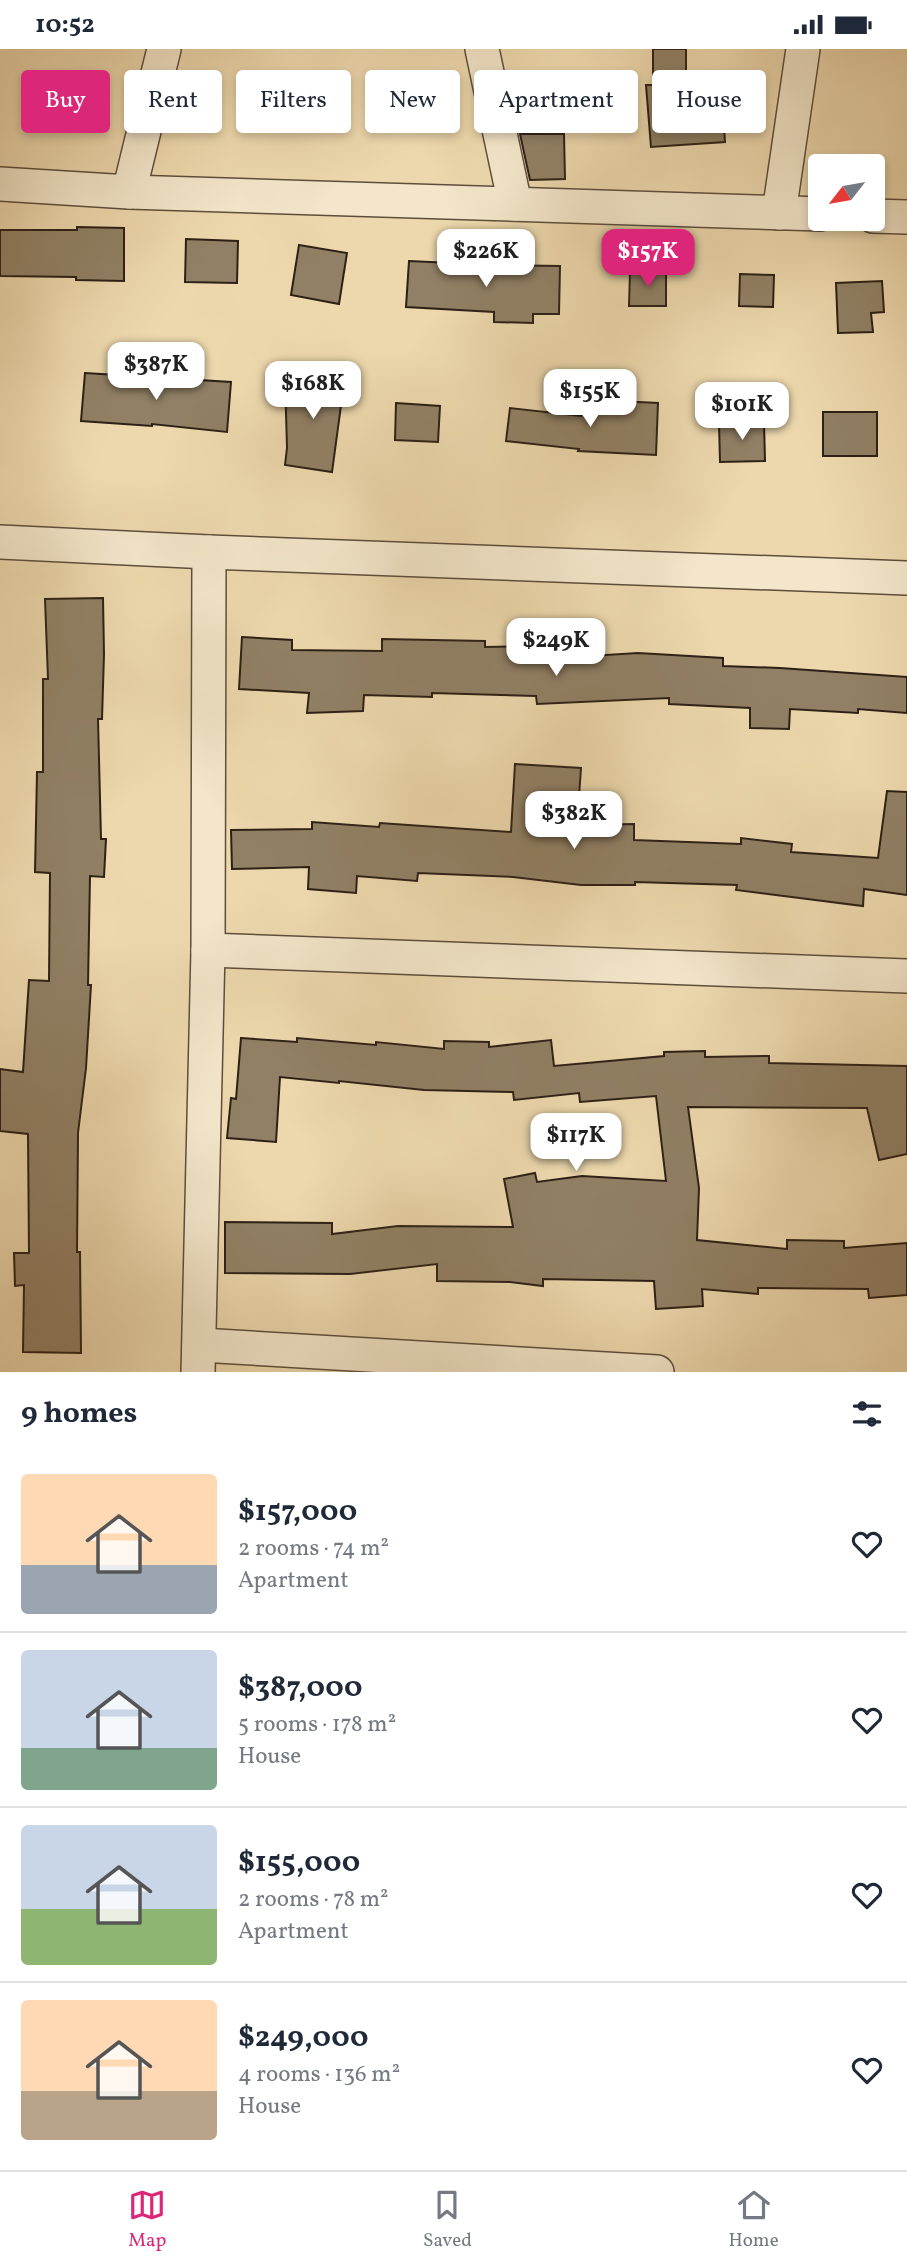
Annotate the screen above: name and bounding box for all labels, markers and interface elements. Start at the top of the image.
text: 10:52 [35,7,95,43]
chip: Buy [21,70,110,133]
chip: Rent [124,70,222,133]
chip: Filters [236,70,351,133]
chip: New [365,70,460,133]
chip: Apartment [474,70,638,133]
chip: House [652,70,766,133]
north arrow [808,154,886,231]
map controls [808,154,885,231]
pin: $226K [437,229,535,289]
pin: $157K [599,229,697,289]
text: $226K [453,236,519,268]
text: $157K [618,236,678,268]
pin: $387K [107,343,205,402]
text: $387K [124,349,188,381]
pin: $168K [264,361,362,421]
text: $168K [281,368,345,400]
pin: $155K [541,369,639,429]
text: $155K [560,376,620,408]
pin: $101K [693,383,791,442]
text: $101K [711,389,773,421]
pin: $249K [507,619,605,678]
text: $249K [522,625,590,657]
pin: $382K [525,791,623,851]
text: $382K [541,798,607,830]
pin: $117K [527,1113,625,1173]
text: $117K [547,1120,605,1152]
text: 9 homes [21,1393,137,1435]
icon: filters [848,1395,886,1433]
text: $157,000 [238,1491,357,1533]
icon: home [77,1502,161,1586]
icon: heart [848,1525,886,1563]
text: 2 rooms · 74 m² [238,1533,389,1565]
text: Apartment [238,1565,349,1597]
text: $387,000 [238,1667,362,1709]
icon: home [77,1678,161,1762]
icon: heart [848,1701,886,1739]
text: 5 rooms · 178 m² [238,1709,396,1741]
text: House [238,1741,301,1773]
text: $155,000 [238,1842,360,1884]
icon: home [77,1853,161,1937]
icon: heart [848,1876,886,1914]
text: 2 rooms · 78 m² [238,1884,389,1916]
text: Apartment [238,1916,349,1948]
text: $249,000 [238,2017,369,2059]
icon: home [77,2028,161,2112]
icon: heart [848,2051,886,2089]
text: 4 rooms · 136 m² [238,2059,400,2091]
text: House [238,2091,301,2123]
tab: Map [128,2186,166,2254]
tab: Saved [423,2186,472,2254]
tab: Home [728,2186,779,2254]

